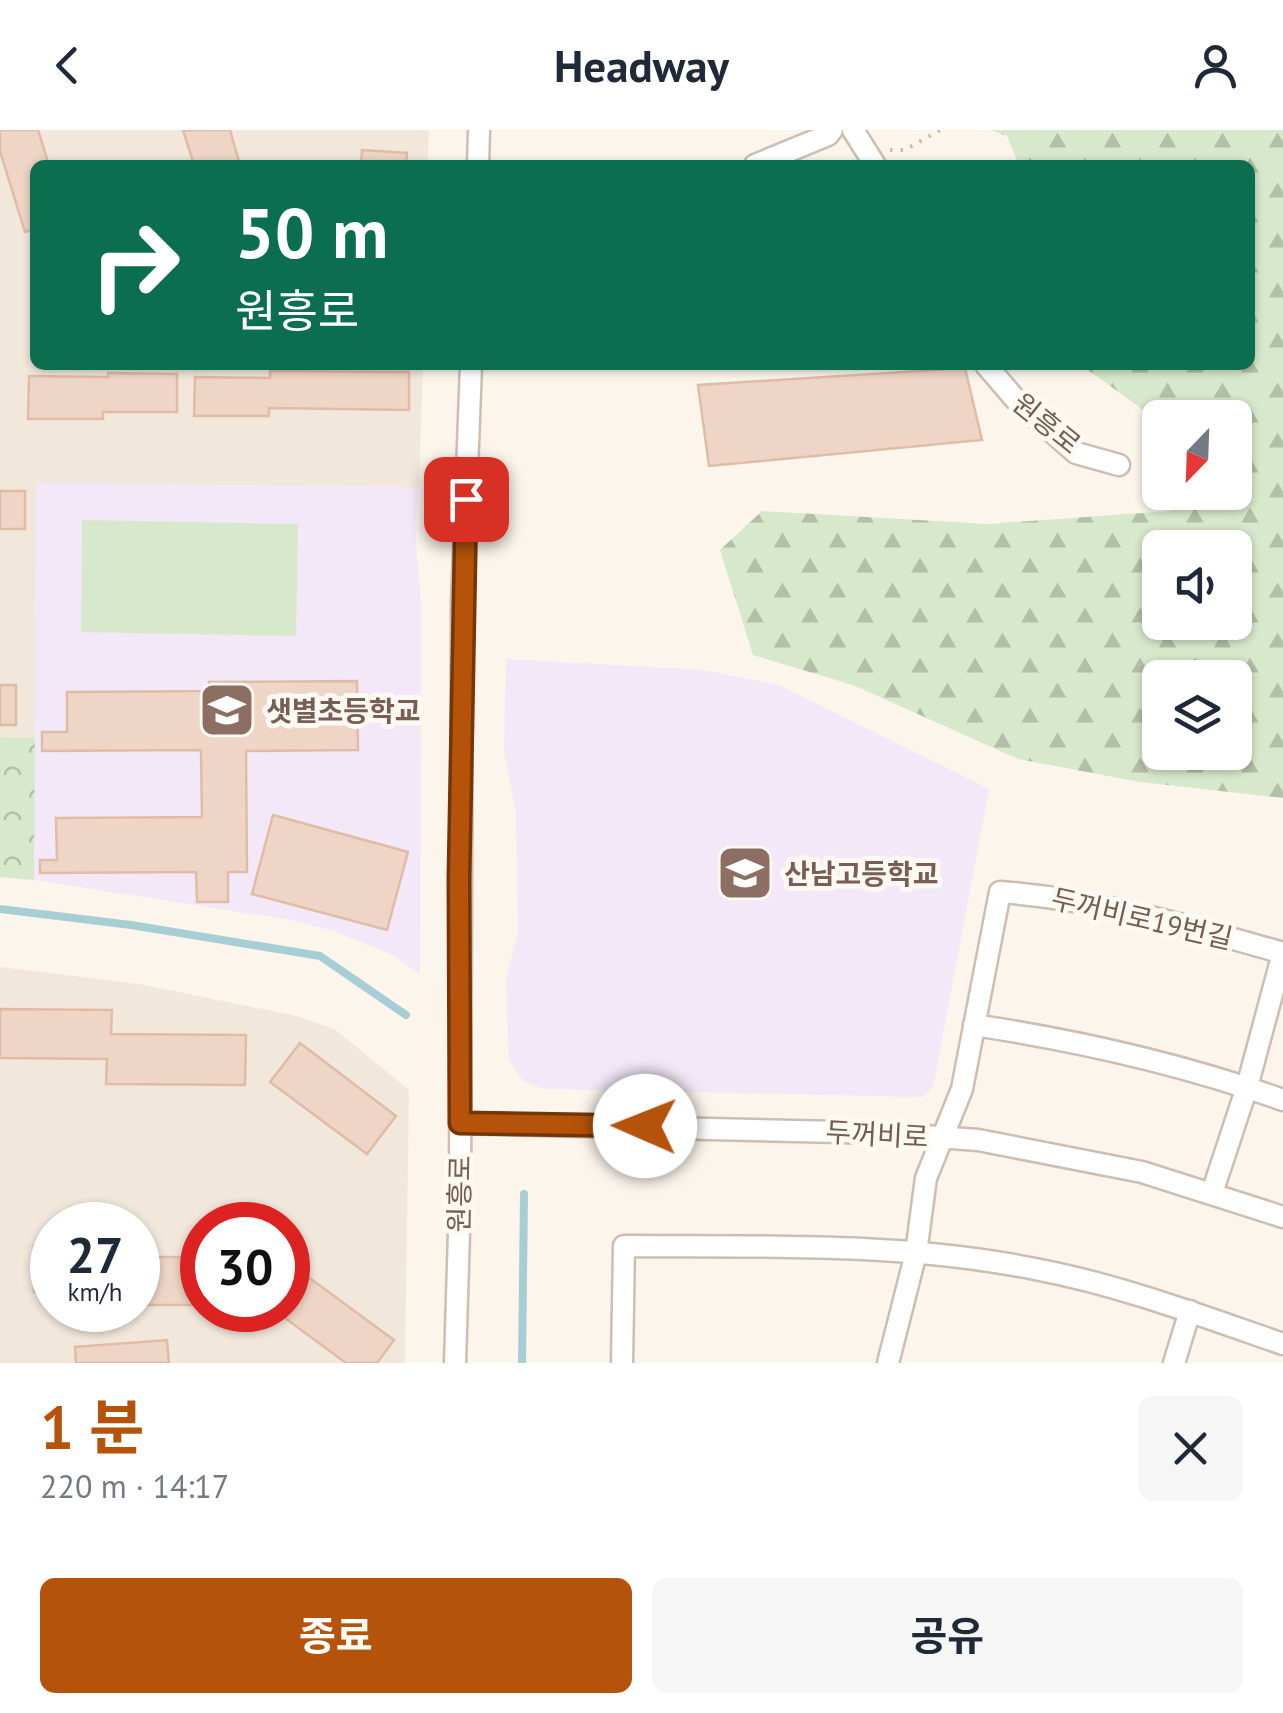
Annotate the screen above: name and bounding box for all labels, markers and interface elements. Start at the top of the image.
text: Headway [554,36,729,94]
icon: back [40,38,95,93]
icon: person [1188,38,1243,93]
text: 50 m [235,187,388,277]
icon: right [70,200,200,330]
text: 원흥로 [235,281,359,339]
street label: 원흥로 [1005,384,1089,462]
north arrow [1142,400,1252,510]
map controls [1142,400,1252,770]
pin [424,457,509,542]
icon: arrive [439,472,494,527]
button: sound [1142,530,1252,640]
button: layers [1142,660,1252,770]
school or university icon: 샛별초등학교 [197,680,257,740]
place label: 샛별초등학교 [266,692,421,729]
school or university icon: 산남고등학교 [715,843,775,903]
place label: 산남고등학교 [784,855,939,892]
street label: 두꺼비로19번길 [1048,879,1236,957]
position arrow [593,1074,697,1178]
street label: 두꺼비로 [825,1113,929,1155]
street label: 원흥로 [440,1155,478,1233]
speed limit sign: 30 [180,1202,310,1332]
text: 27 [67,1222,123,1287]
text: km/h [68,1276,122,1308]
text: 1 분 [40,1388,144,1466]
button: close [1138,1396,1243,1501]
text: 220 m · 14:17 [40,1465,229,1507]
button: 종료 [40,1578,632,1693]
button: 공유 [652,1578,1243,1693]

